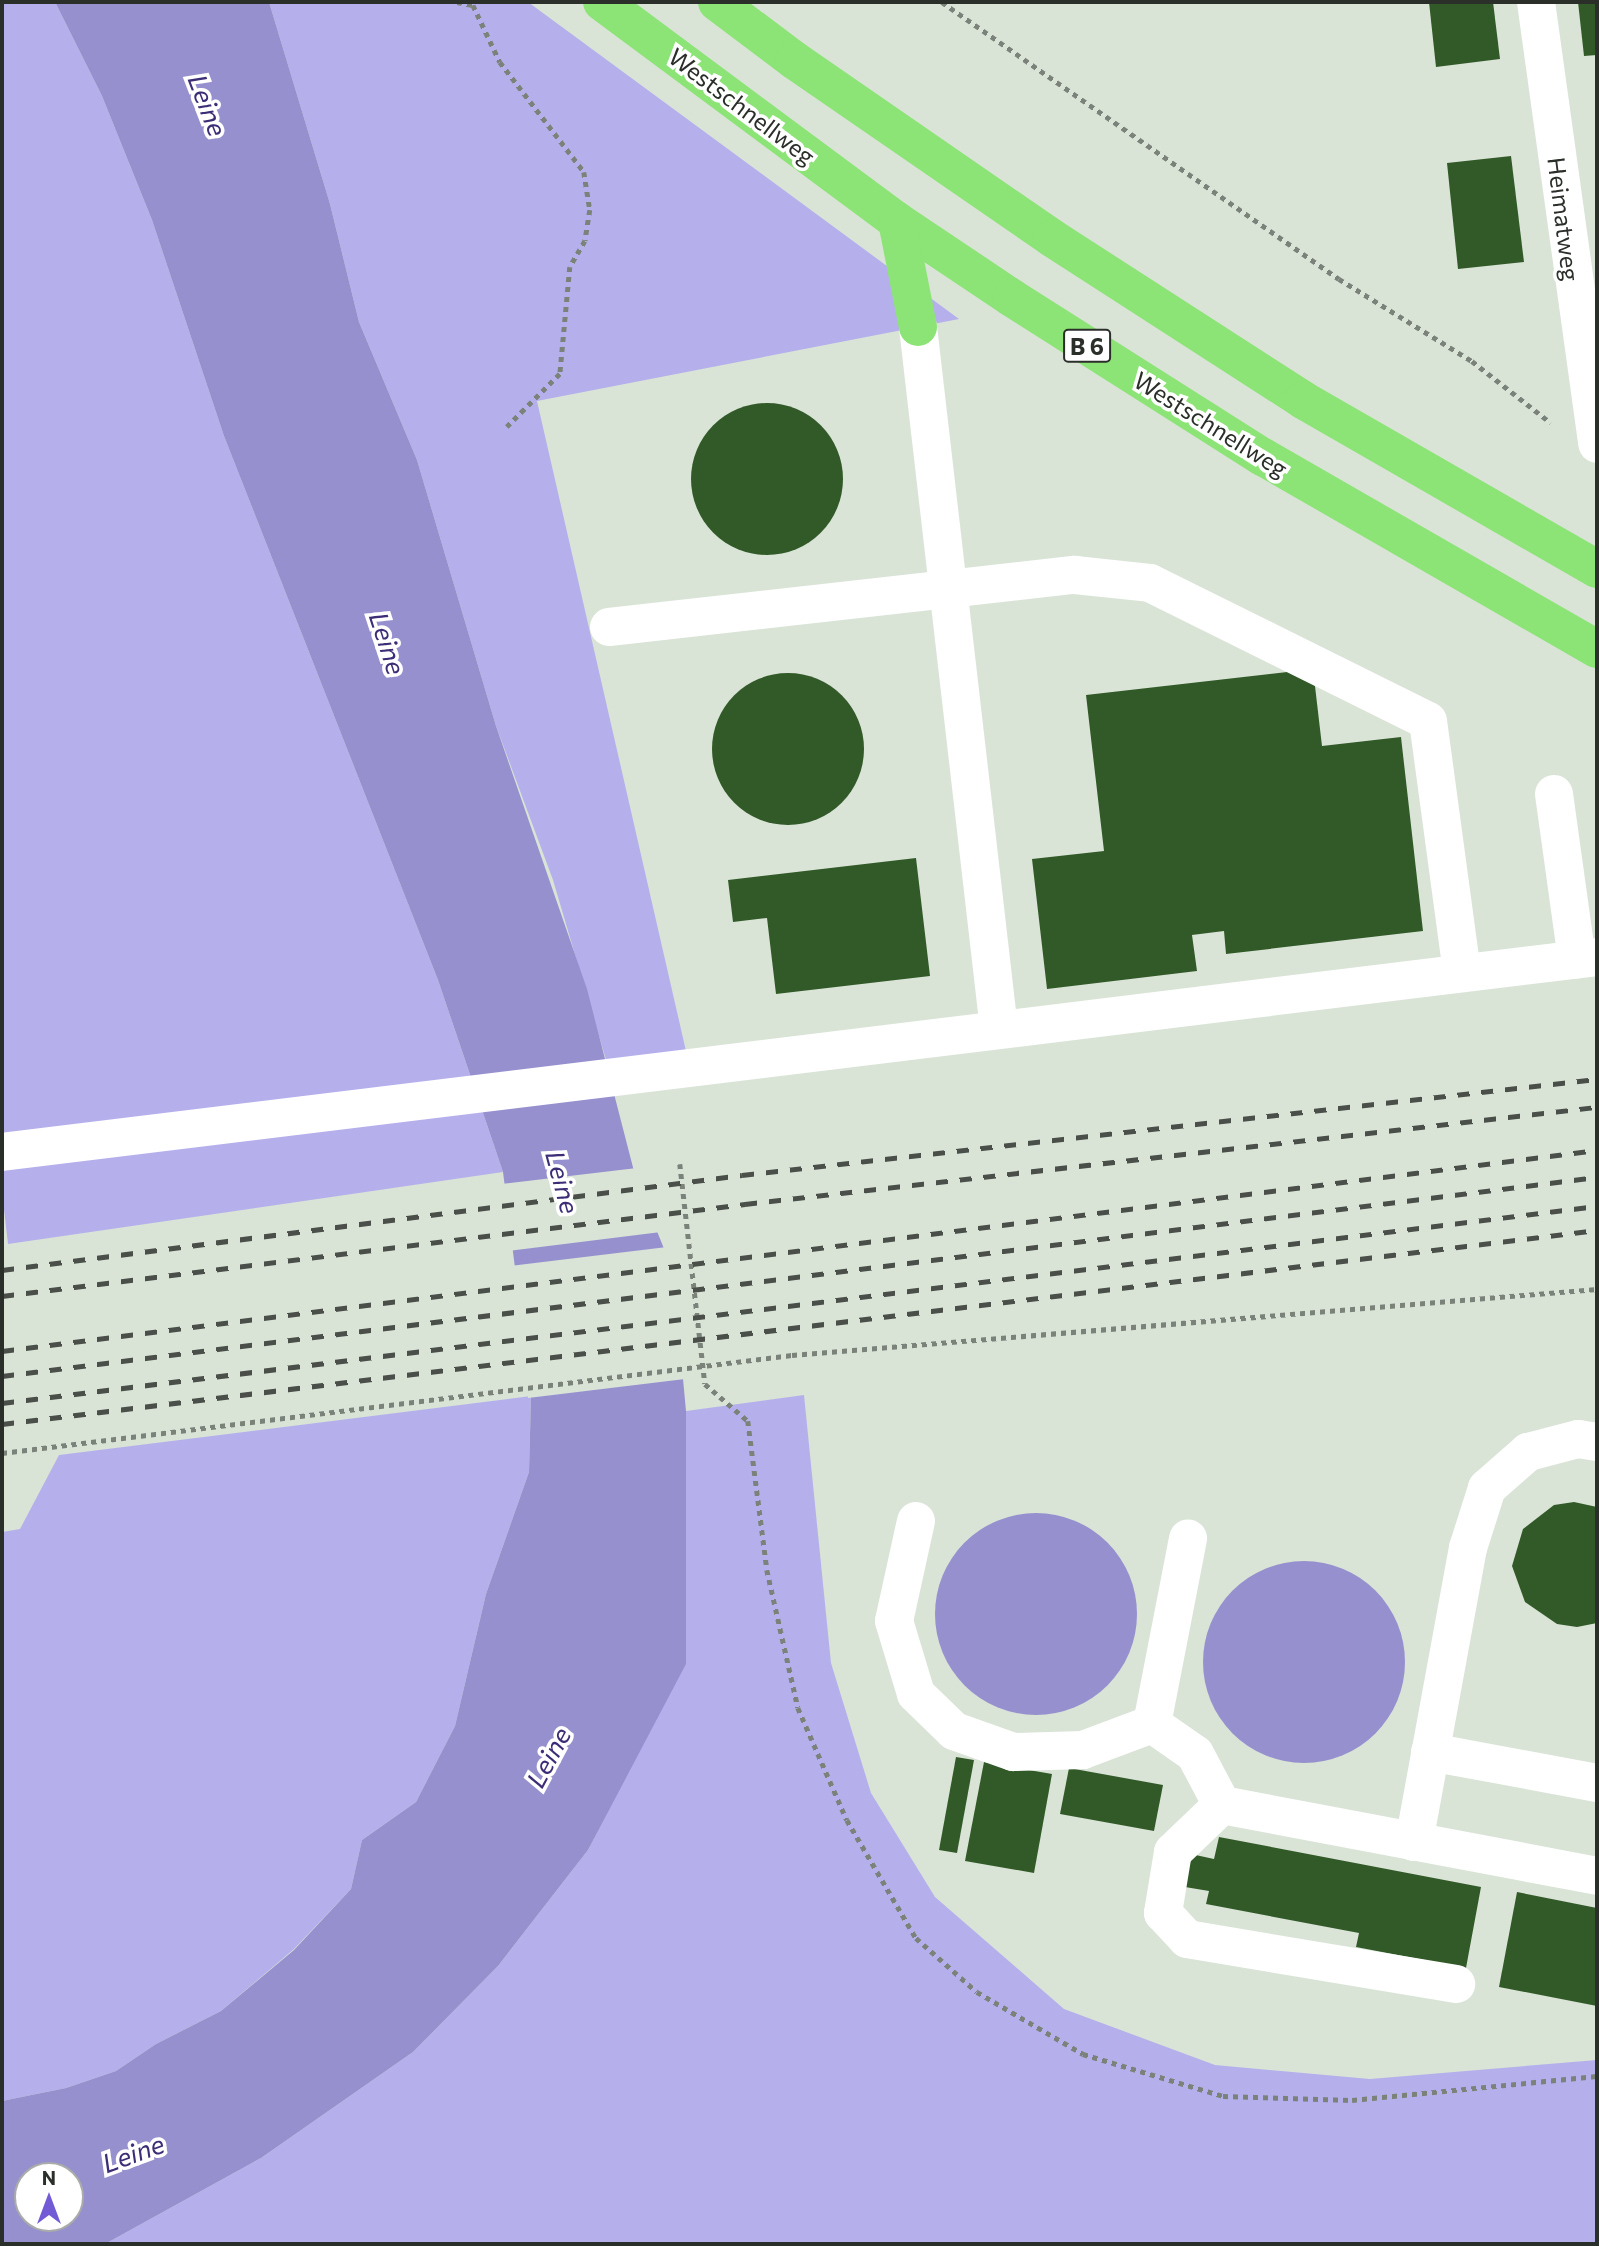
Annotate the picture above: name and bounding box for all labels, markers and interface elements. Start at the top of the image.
street label: Westschnellweg [663,42,821,170]
water label: Leine [182,70,234,140]
street label: Heimatweg [1542,155,1586,283]
road number: B 6 [1062,326,1112,366]
street label: Westschnellweg [1129,365,1293,483]
water label: Leine [363,608,413,678]
water label: Leine [540,1147,586,1217]
water label: Leine [519,1721,577,1793]
water label: Leine [98,2127,168,2179]
north arrow [14,2162,84,2232]
text: N [42,2166,56,2189]

